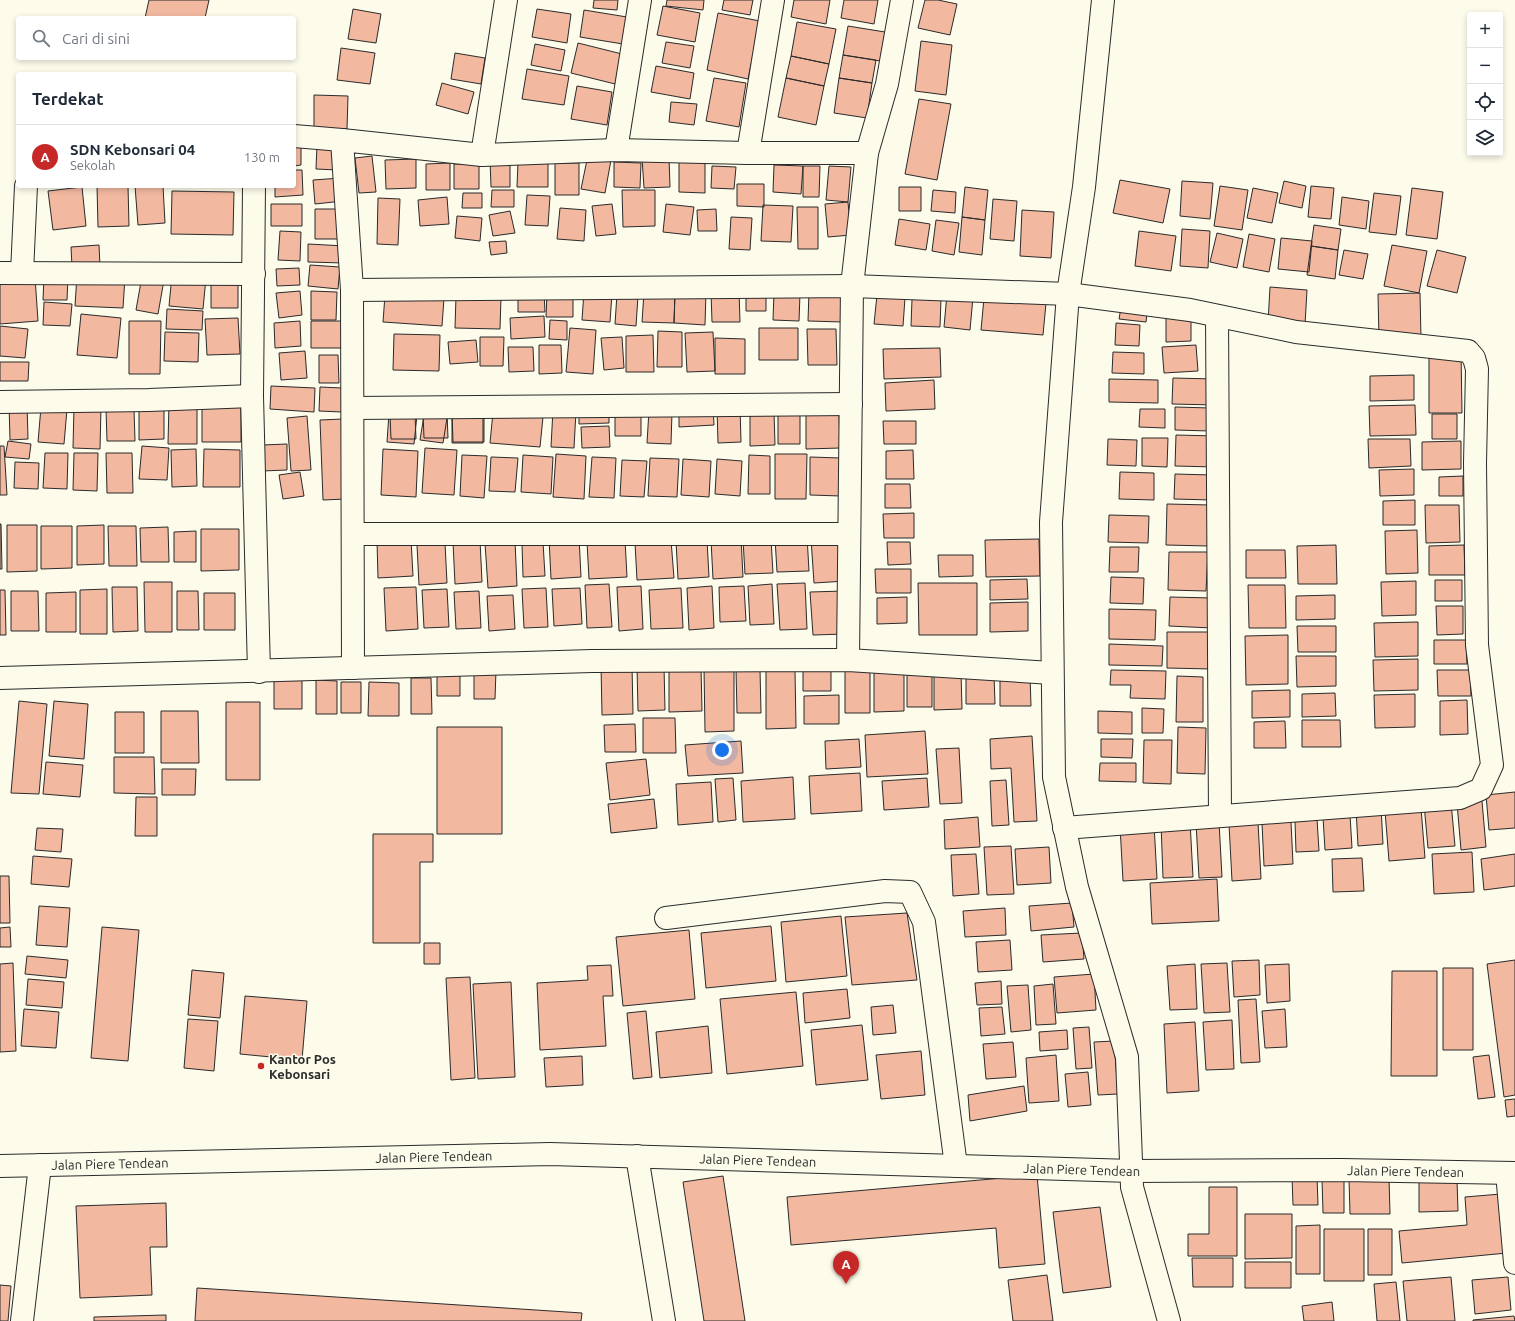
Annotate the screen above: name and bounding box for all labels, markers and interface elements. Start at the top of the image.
map controls [1467,12,1503,156]
button: + [1467,12,1503,48]
search box [16,16,296,60]
icon: search [30,27,52,49]
text: Cari di sini [62,30,130,47]
button: − [1467,48,1503,84]
button: locate [1467,84,1503,120]
text: Terdekat [32,89,104,108]
button: layers [1467,120,1503,156]
text: SDN Kebonsari 04 [70,141,195,158]
text: A [40,150,50,164]
text: 130 m [244,150,280,164]
text: Sekolah [70,158,115,172]
your location [712,740,732,760]
place label: Kantor Pos Kebonsari [269,1052,336,1081]
marker: Kantor Pos Kebonsari [256,1061,266,1071]
street label: Jalan Piere Tendean [375,1148,493,1165]
street label: Jalan Piere Tendean [699,1151,816,1169]
street label: Jalan Piere Tendean [51,1155,169,1172]
street label: Jalan Piere Tendean [1023,1161,1140,1178]
street label: Jalan Piere Tendean [1347,1163,1464,1179]
pin: A [833,1251,859,1284]

